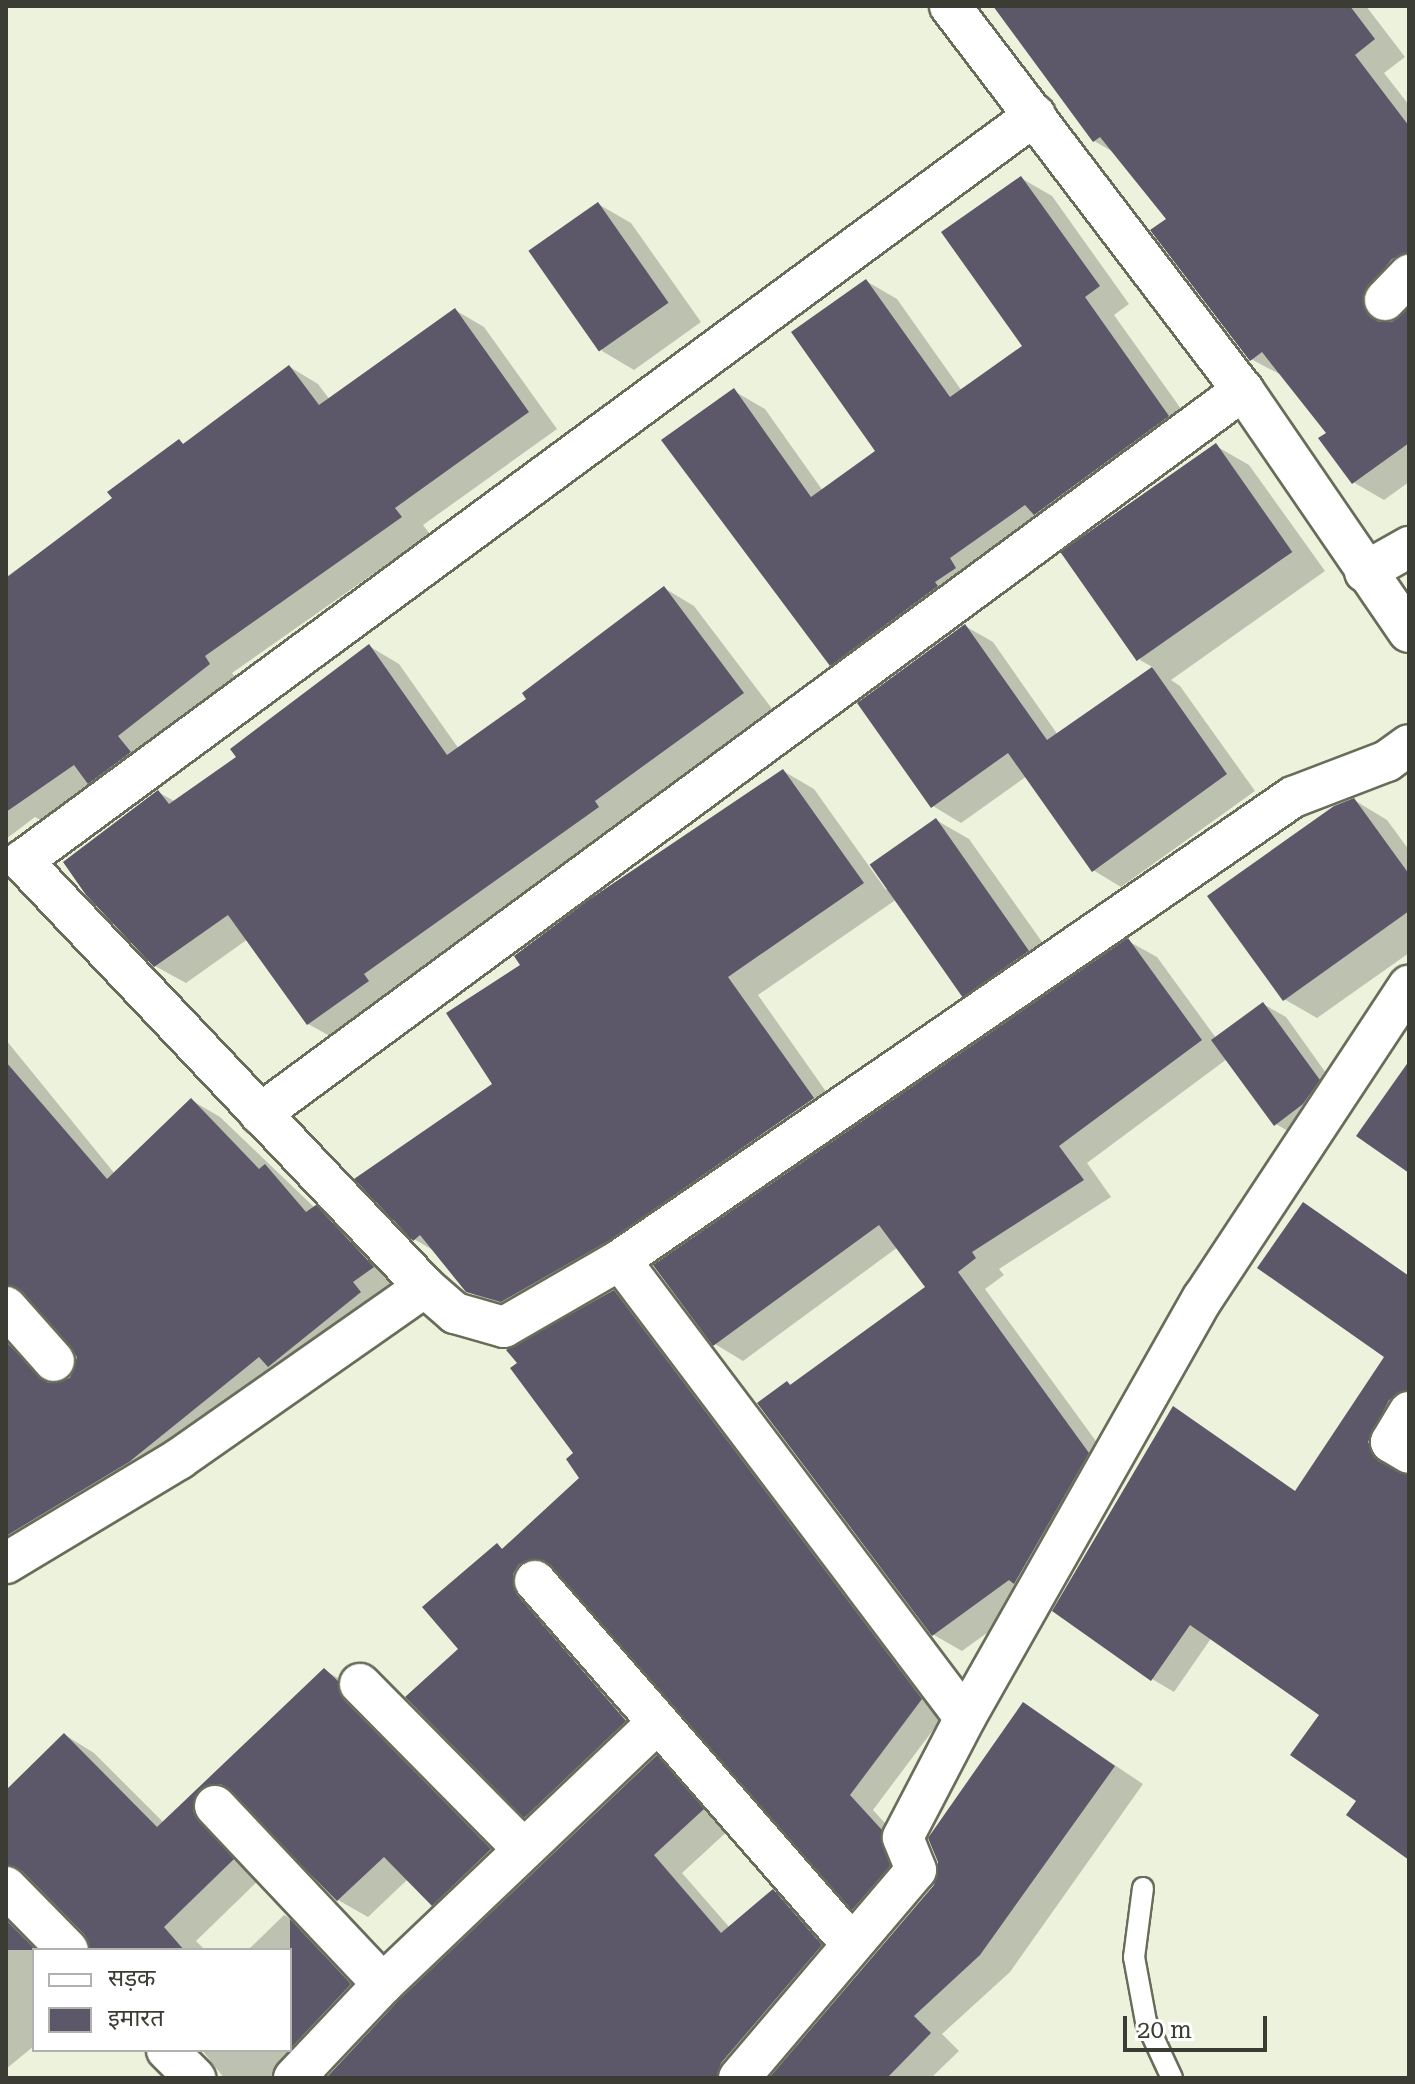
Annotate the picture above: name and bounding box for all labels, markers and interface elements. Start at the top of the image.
legend [32,1948,292,2052]
text: सड़क [108,1964,156,1992]
scale bar [1127,2000,1271,2050]
text: इमारत [108,2004,164,2032]
text: 20 m [1137,2016,1192,2044]

